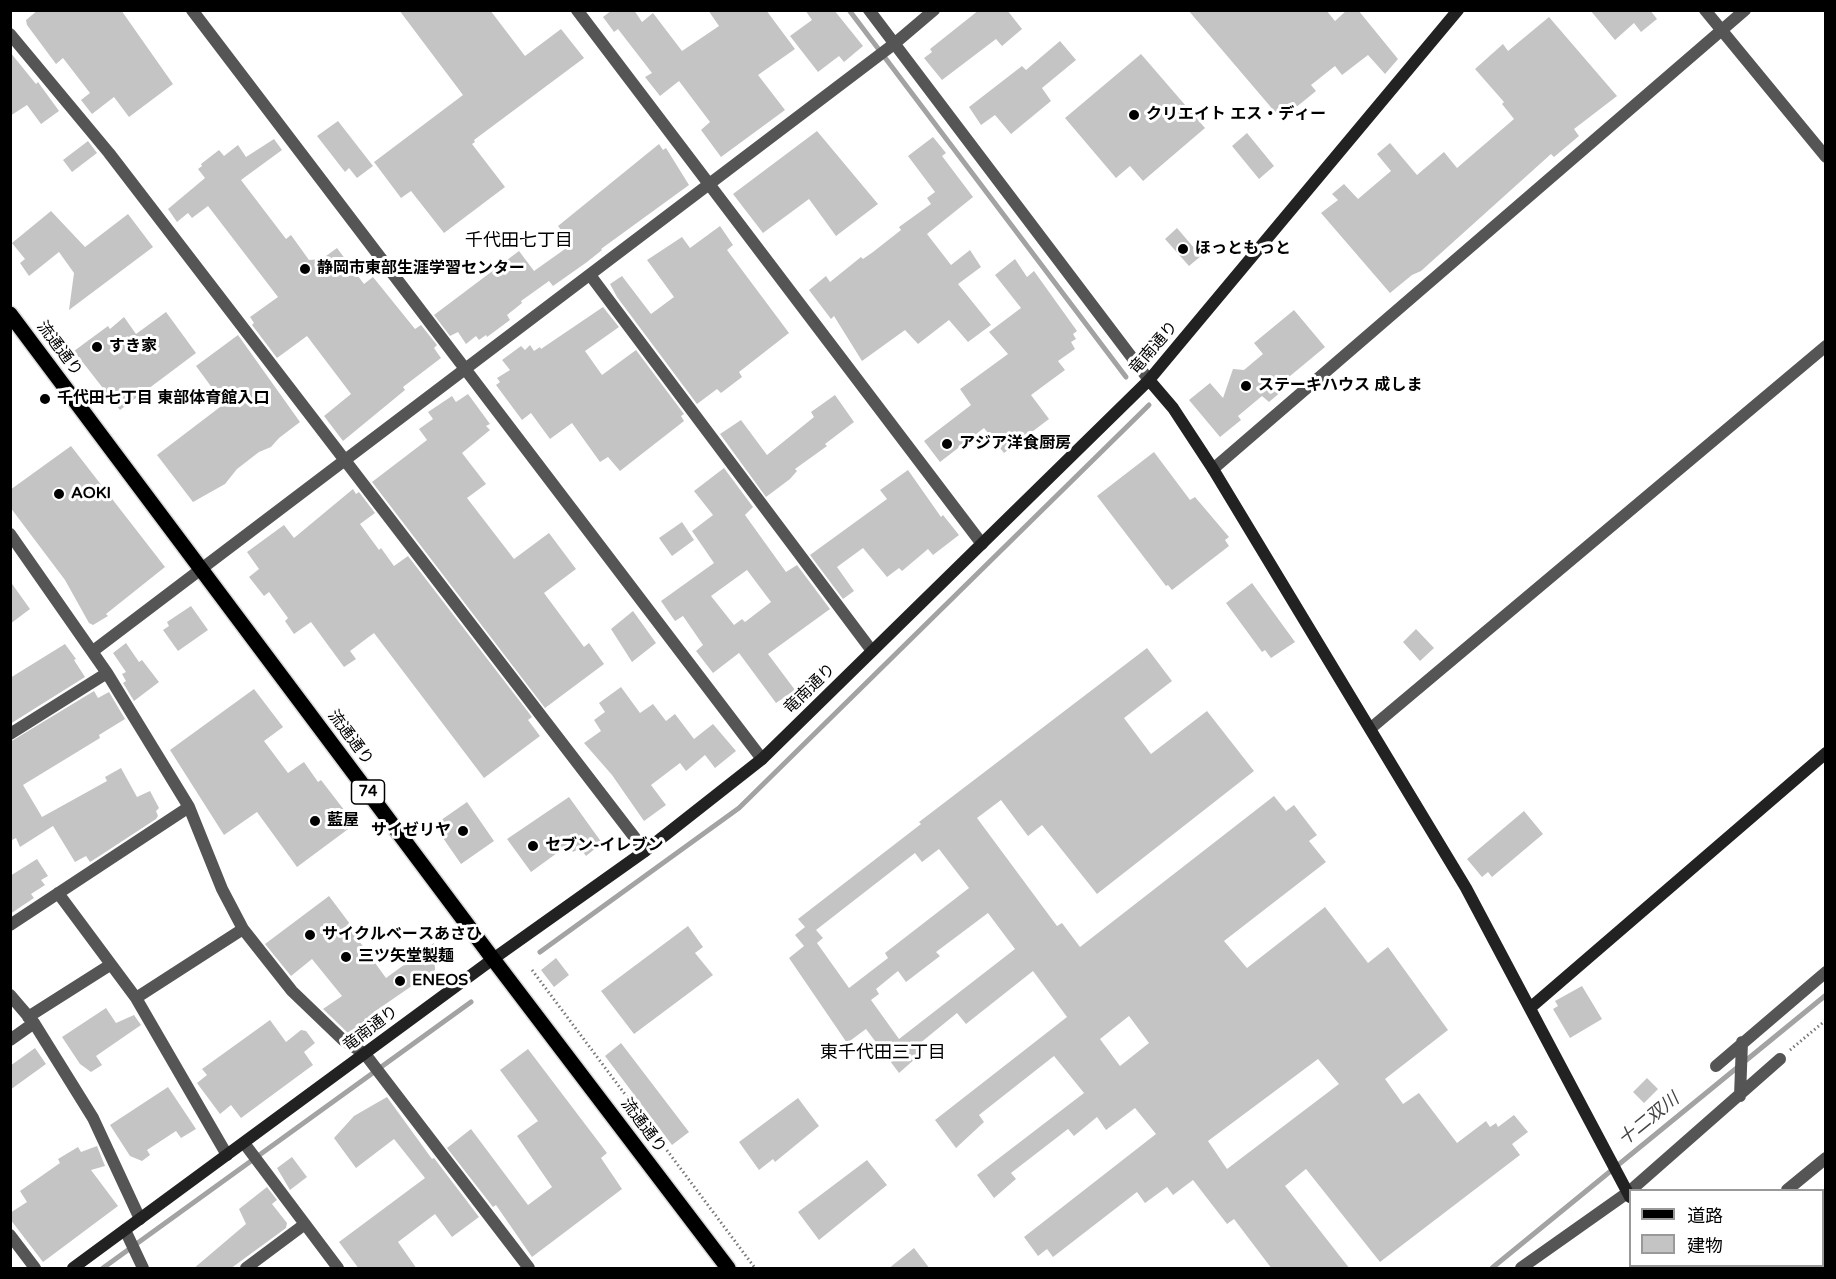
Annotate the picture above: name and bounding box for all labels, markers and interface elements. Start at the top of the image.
place label: クリエイト エス・ディー [1146,105,1326,125]
marker: クリエイト エス・ディー [1127,108,1141,122]
district label: 千代田七丁目 [465,230,573,252]
place label: ほっともっと [1195,239,1291,259]
marker: ほっともっと [1176,242,1190,256]
place label: 静岡市東部生涯学習センター [317,259,525,279]
marker: 静岡市東部生涯学習センター [298,262,312,276]
street label: 流通通り [32,318,86,380]
street label: 竜南通り [1126,318,1182,378]
place label: すき家 [109,337,157,357]
marker: すき家 [90,340,104,354]
place label: ステーキハウス 成しま [1258,376,1422,396]
marker: ステーキハウス 成しま [1239,379,1253,393]
place label: 千代田七丁目 東部体育館入口 [57,389,269,409]
marker: 千代田七丁目 東部体育館入口 [38,392,52,406]
place label: アジア洋食厨房 [959,434,1071,454]
marker: アジア洋食厨房 [940,437,954,451]
place label: AOKI [71,484,111,504]
marker: AOKI [52,487,66,501]
street label: 竜南通り [780,660,840,718]
street label: 流通通り [323,707,377,769]
road number: 74 [352,780,385,804]
place label: 藍屋 [327,811,359,831]
marker: 藍屋 [308,814,322,828]
place label: サイゼリヤ [371,821,451,841]
marker: サイゼリヤ [456,824,470,838]
place label: セブン-イレブン [545,836,664,856]
marker: セブン-イレブン [526,839,540,853]
place label: サイクルベースあさひ [322,925,482,945]
marker: サイクルベースあさひ [303,928,317,942]
place label: 三ツ矢堂製麺 [358,947,454,967]
marker: 三ツ矢堂製麺 [339,950,353,964]
place label: ENEOS [412,971,468,991]
marker: ENEOS [393,974,407,988]
street label: 竜南通り [340,1002,402,1056]
district label: 東千代田三丁目 [820,1042,946,1064]
water label: 十二双川 [1614,1089,1684,1151]
street label: 流通通り [616,1095,670,1157]
legend [1629,1189,1824,1267]
text: 道路 [1687,1205,1723,1227]
text: 建物 [1687,1235,1723,1257]

